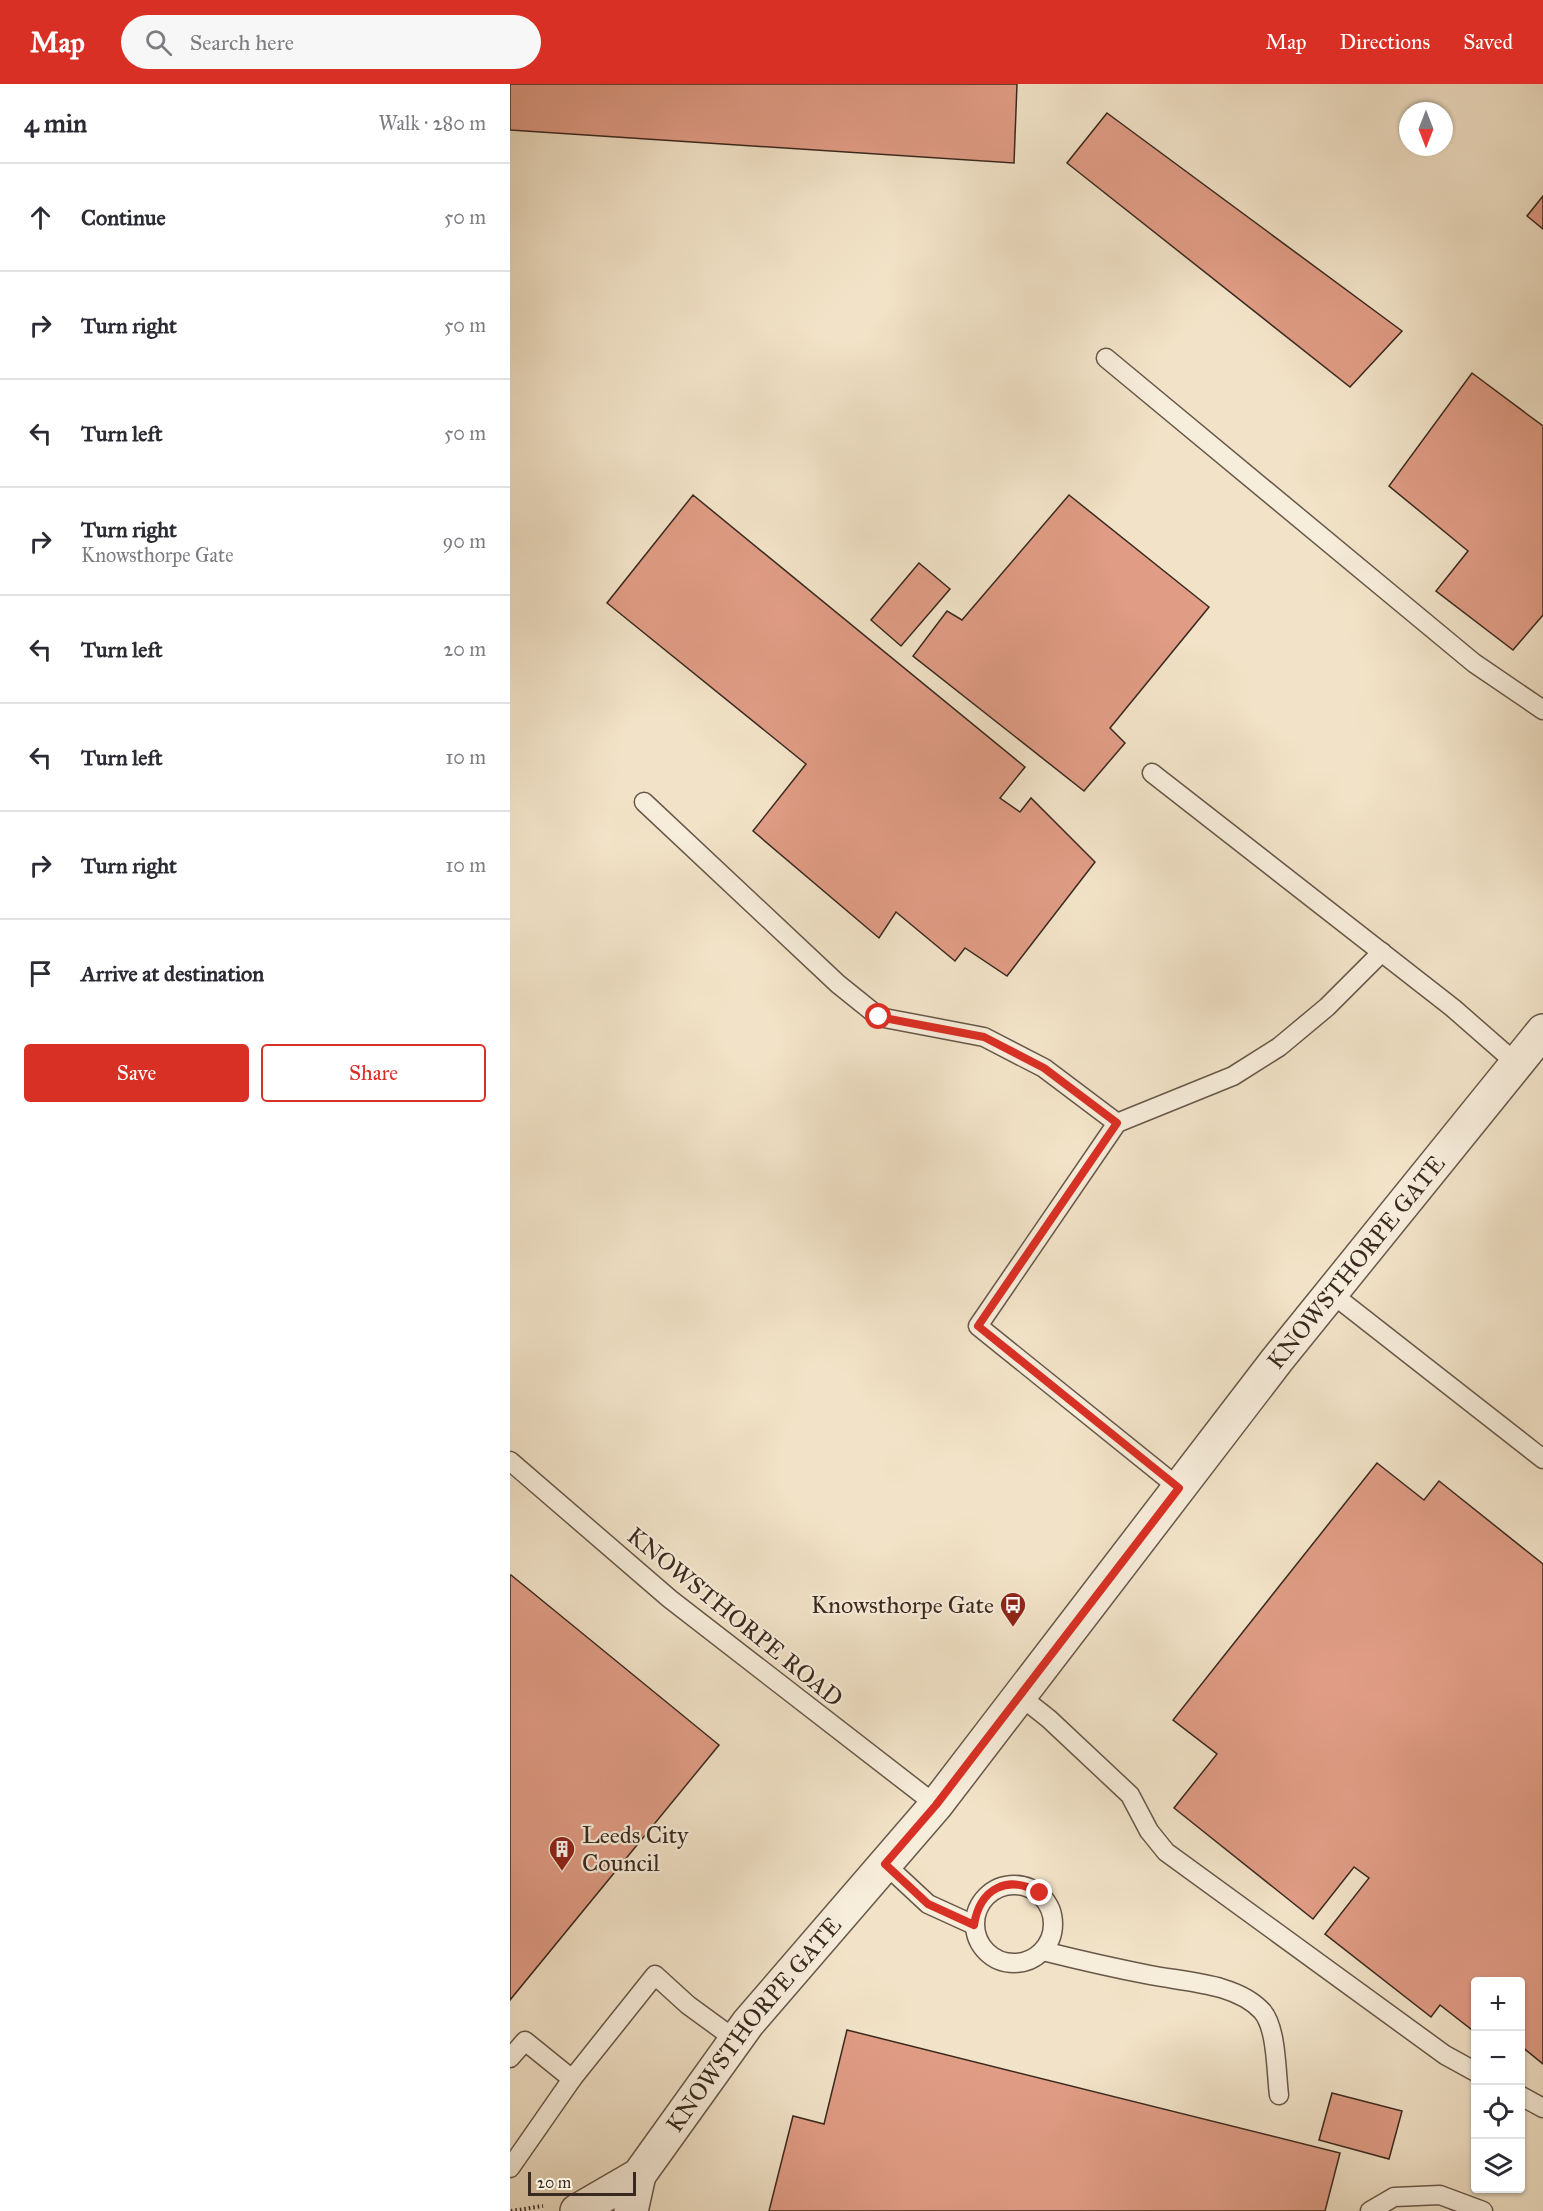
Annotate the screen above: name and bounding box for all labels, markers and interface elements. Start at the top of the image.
search box [121,15,541,69]
text: Map [30,25,85,60]
icon: search [142,26,175,59]
text: Search here [190,29,294,56]
text: Map [1266,29,1307,55]
text: Directions [1340,29,1430,55]
text: Saved [1463,29,1513,55]
north arrow [1399,102,1453,156]
text: 4 min [24,107,87,139]
text: Walk · 280 m [379,111,486,135]
icon: ahead [24,201,57,234]
text: Continue [81,204,166,231]
text: 50 m [444,205,486,229]
icon: right [24,309,57,342]
text: Turn right [81,312,177,339]
text: 50 m [444,313,486,337]
icon: left [24,417,57,450]
text: Turn left [81,420,163,447]
text: 50 m [444,421,486,445]
text: Turn right [81,516,177,543]
icon: right [24,525,57,558]
text: 90 m [443,529,486,553]
text: Knowsthorpe Gate [81,543,233,567]
icon: left [24,633,57,666]
text: Turn left [81,636,163,663]
text: 20 m [443,637,486,661]
icon: left [24,741,57,774]
text: Turn left [81,744,163,771]
text: 10 m [445,745,486,769]
icon: right [24,849,57,882]
text: Turn right [81,852,177,879]
text: 10 m [445,853,486,877]
icon: arrive [24,957,57,990]
text: Arrive at destination [81,960,264,987]
route start [865,1003,891,1029]
button: Save [24,1044,249,1102]
button: Share [261,1044,486,1102]
street label: KNOWSTHORPE GATE [1261,1149,1451,1375]
street label: KNOWSTHORPE ROAD [621,1521,849,1713]
place label: Knowsthorpe Gate [811,1590,994,1620]
bus stop icon: Knowsthorpe Gate [998,1590,1028,1628]
place label: Leeds City Council [582,1820,689,1878]
building icon: Leeds City Council [547,1834,577,1872]
route end [1026,1879,1052,1905]
street label: KNOWSTHORPE GATE [660,1911,848,2138]
map controls [1471,1977,1525,2193]
button: + [1471,1977,1525,2031]
button: − [1471,2031,1525,2085]
button: locate [1471,2085,1525,2139]
button: layers [1471,2139,1525,2193]
scale bar [528,2169,636,2196]
text: 20 m [537,2173,571,2192]

